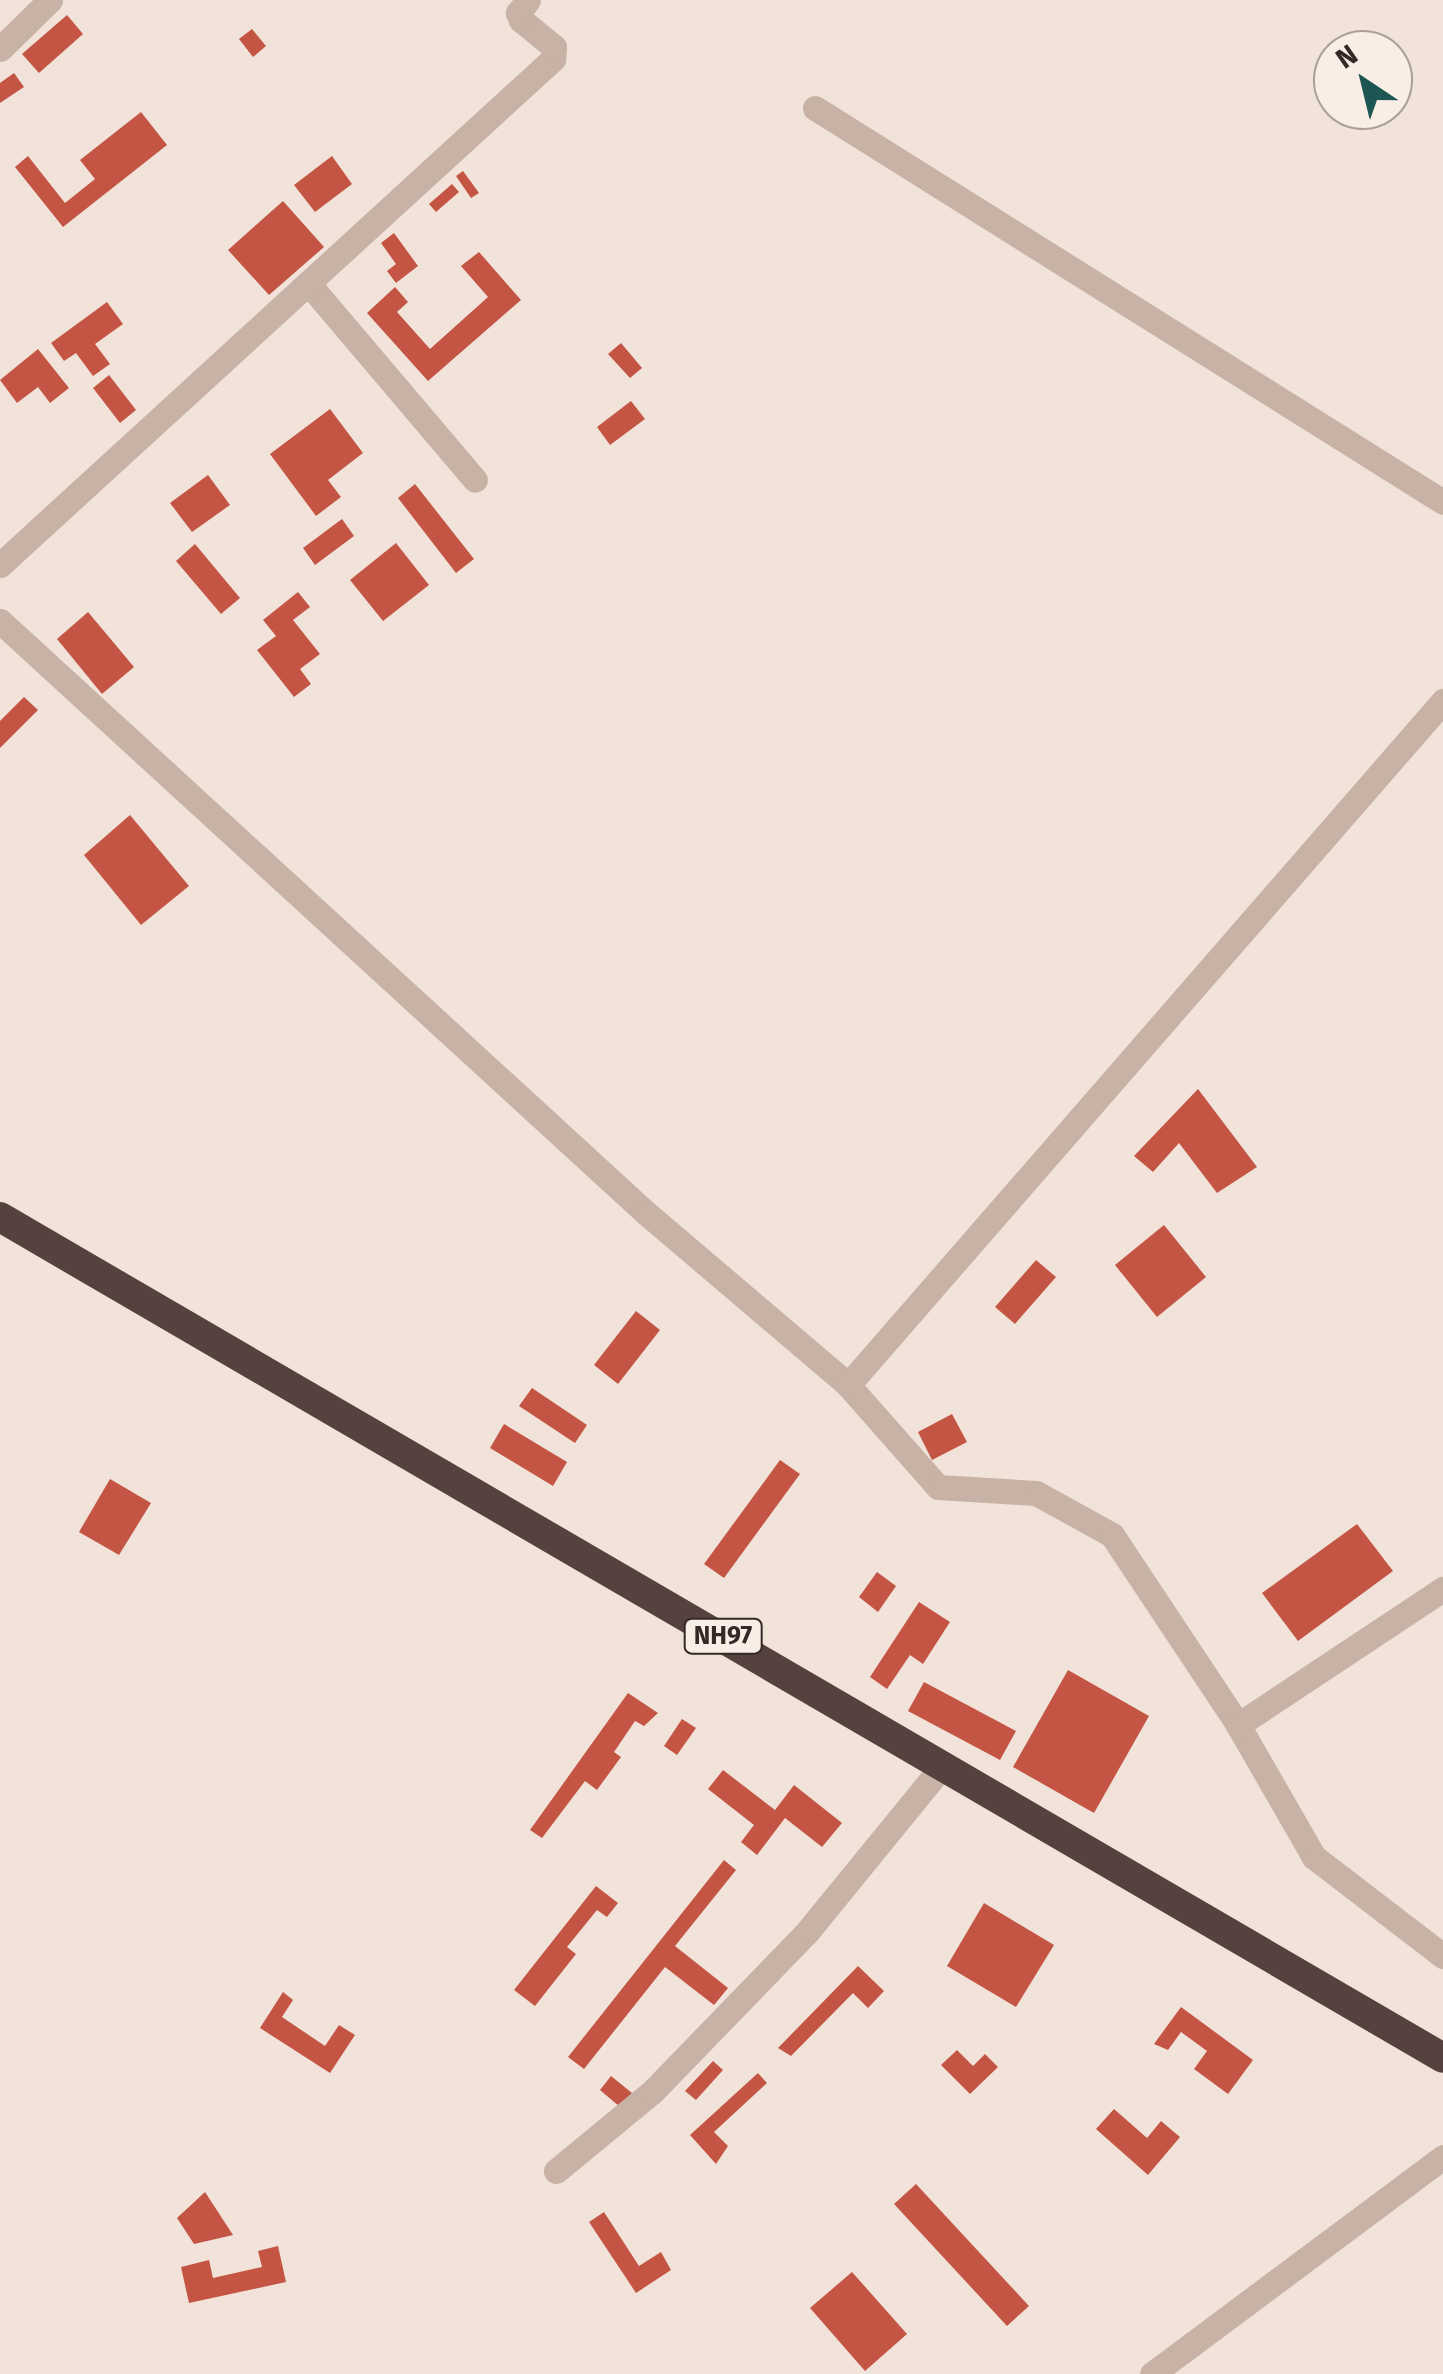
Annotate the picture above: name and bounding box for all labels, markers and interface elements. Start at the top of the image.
north arrow [1313,30,1413,130]
text: N [1330,38,1364,76]
road number: NH97 [683,1616,763,1656]

